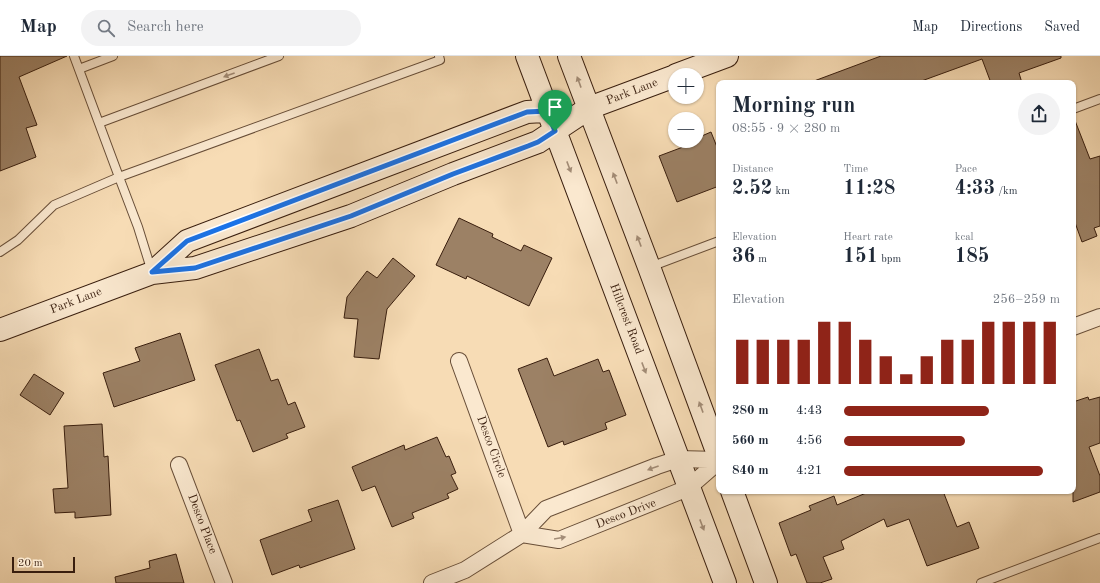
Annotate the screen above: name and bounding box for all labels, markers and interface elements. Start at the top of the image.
search box [81,10,361,46]
icon: search [95,17,117,39]
text: Map [20,18,57,37]
text: Search here [127,20,204,35]
text: Map [912,20,938,34]
text: Directions [960,20,1022,34]
text: Saved [1044,20,1080,34]
map controls [668,68,704,148]
button: + [668,68,704,104]
one-way arrow [223,72,235,78]
one-way arrow [576,76,582,88]
street label: Park Lane [605,77,660,107]
pin [538,90,572,131]
button: share [1018,93,1060,135]
text: Morning run [732,95,855,117]
icon: arrive [544,96,566,118]
button: − [668,112,704,148]
text: 08:55 · 9 × 280 m [732,122,840,135]
one-way arrow [566,162,572,174]
text: Distance [732,164,773,175]
text: Time [843,164,868,175]
text: Pace [955,164,977,175]
one-way arrow [612,172,618,184]
text: 2.52 [732,179,772,199]
text: 11:28 [843,179,895,199]
text: 4:33 [955,179,995,199]
text: km [772,186,790,197]
text: /km [995,186,1018,197]
text: Elevation [732,232,777,243]
text: Heart rate [843,232,893,243]
text: kcal [955,232,974,243]
one-way arrow [636,234,642,246]
text: 36 [732,247,755,267]
text: 151 [843,247,878,267]
text: 185 [955,247,989,267]
text: m [755,254,767,265]
text: bpm [878,254,901,265]
street label: Hillcrest Road [607,282,645,356]
street label: Park Lane [49,286,104,316]
text: Elevation [732,293,785,306]
text: 256–259 m [993,293,1060,306]
one-way arrow [642,362,648,374]
one-way arrow [697,401,703,413]
text: 280 m [732,404,769,417]
text: 4:43 [796,404,822,417]
street label: Desco Circle [474,414,508,480]
text: 560 m [732,434,769,447]
text: 4:56 [796,434,822,447]
text: 840 m [732,464,769,477]
text: 4:21 [796,464,822,477]
one-way arrow [647,465,659,471]
street label: Desco Place [185,493,219,556]
street label: Desco Drive [594,497,658,531]
one-way arrow [700,519,706,531]
one-way arrow [554,534,567,540]
scale bar [12,555,75,574]
text: 20 m [18,558,43,569]

